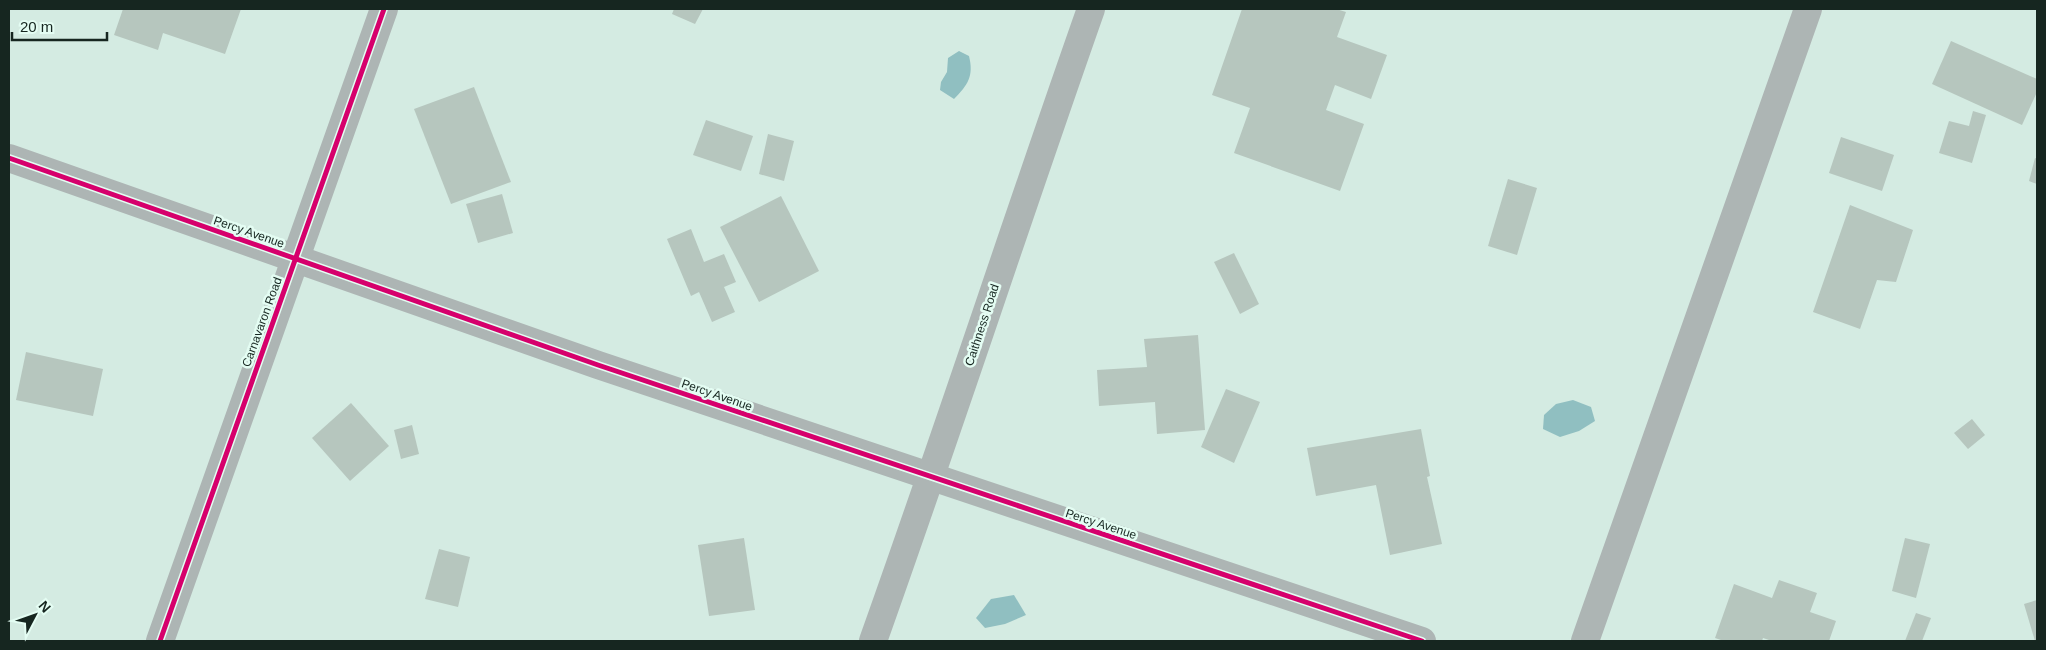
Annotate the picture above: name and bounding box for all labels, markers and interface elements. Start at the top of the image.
scale bar [12,10,108,42]
text: 20 m [20,18,53,35]
street label: Percy Avenue [212,213,286,251]
street label: Carnavaron Road [239,275,285,369]
street label: Caithness Road [962,282,1002,368]
street label: Percy Avenue [680,376,754,414]
street label: Percy Avenue [1064,506,1139,542]
north arrow [10,590,60,640]
text: N [35,597,54,616]

